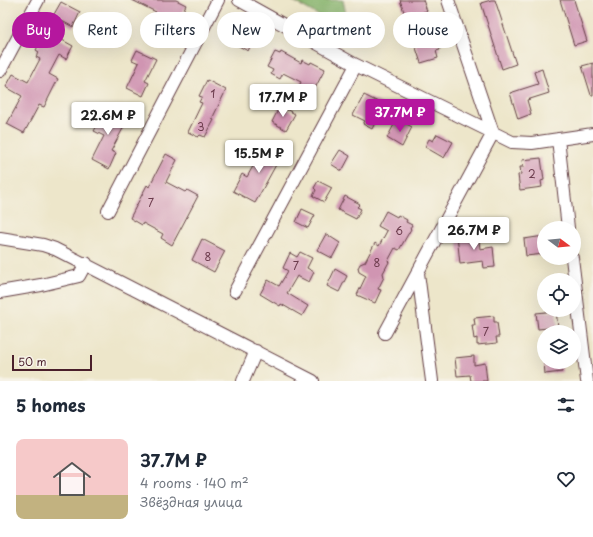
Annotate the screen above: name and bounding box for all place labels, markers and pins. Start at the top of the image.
pin: 17.7M ₽ [246,84,320,118]
pin: 37.7M ₽ [363,99,437,133]
pin: 22.6M ₽ [71,102,145,136]
pin: 15.5M ₽ [222,140,296,174]
pin: 26.7M ₽ [437,217,511,251]

